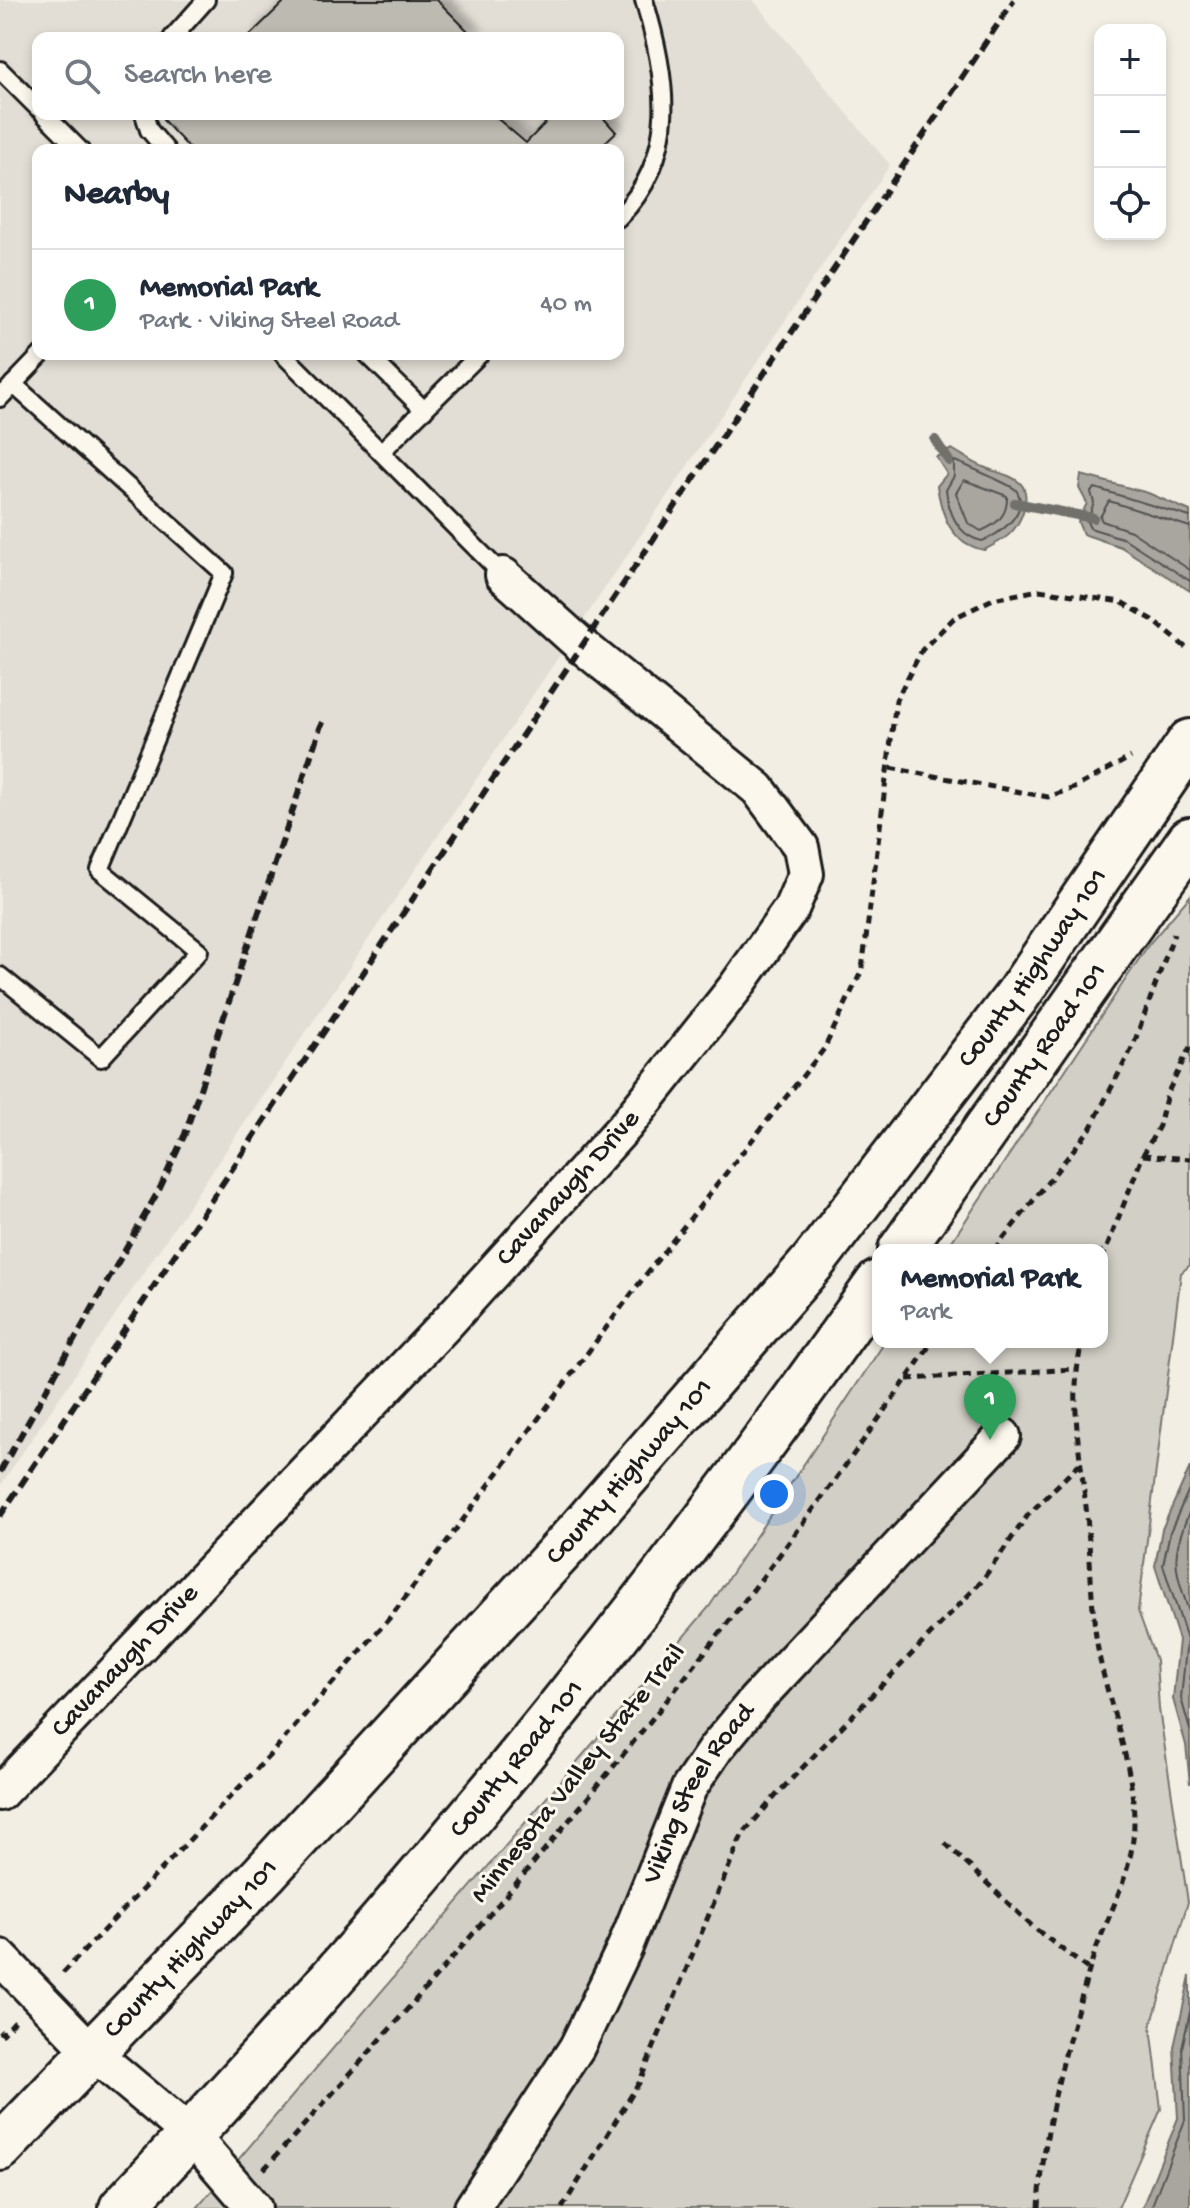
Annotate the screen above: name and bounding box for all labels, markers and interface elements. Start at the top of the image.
map controls [1094,24,1166,240]
button: + [1094,24,1166,96]
search box [32,32,624,120]
icon: search [60,54,104,98]
text: Search here [124,59,272,94]
button: − [1094,96,1166,168]
button: locate [1094,168,1166,240]
text: Nearby [64,176,169,216]
text: Memorial Park [140,272,318,307]
text: 1 [85,290,95,321]
text: 40 m [540,290,592,321]
text: Park · Viking Steel Road [140,307,399,338]
street label: County Highway 101 [951,862,1115,1075]
street label: County Road 101 [976,957,1115,1135]
street label: Cavanaugh Drive [490,1103,648,1273]
popup [872,1244,1108,1348]
text: Memorial Park [901,1263,1079,1298]
text: Park [901,1298,951,1329]
street label: County Highway 101 [539,1372,720,1572]
pin: 1 [964,1374,1016,1440]
your location [754,1474,794,1514]
street label: Cavanaugh Drive [45,1577,206,1745]
street label: Minnesota Valley State Trail [464,1638,694,1910]
street label: County Road 101 [443,1674,591,1845]
street label: Viking Steel Road [635,1695,764,1890]
street label: County Highway 101 [97,1852,286,2046]

